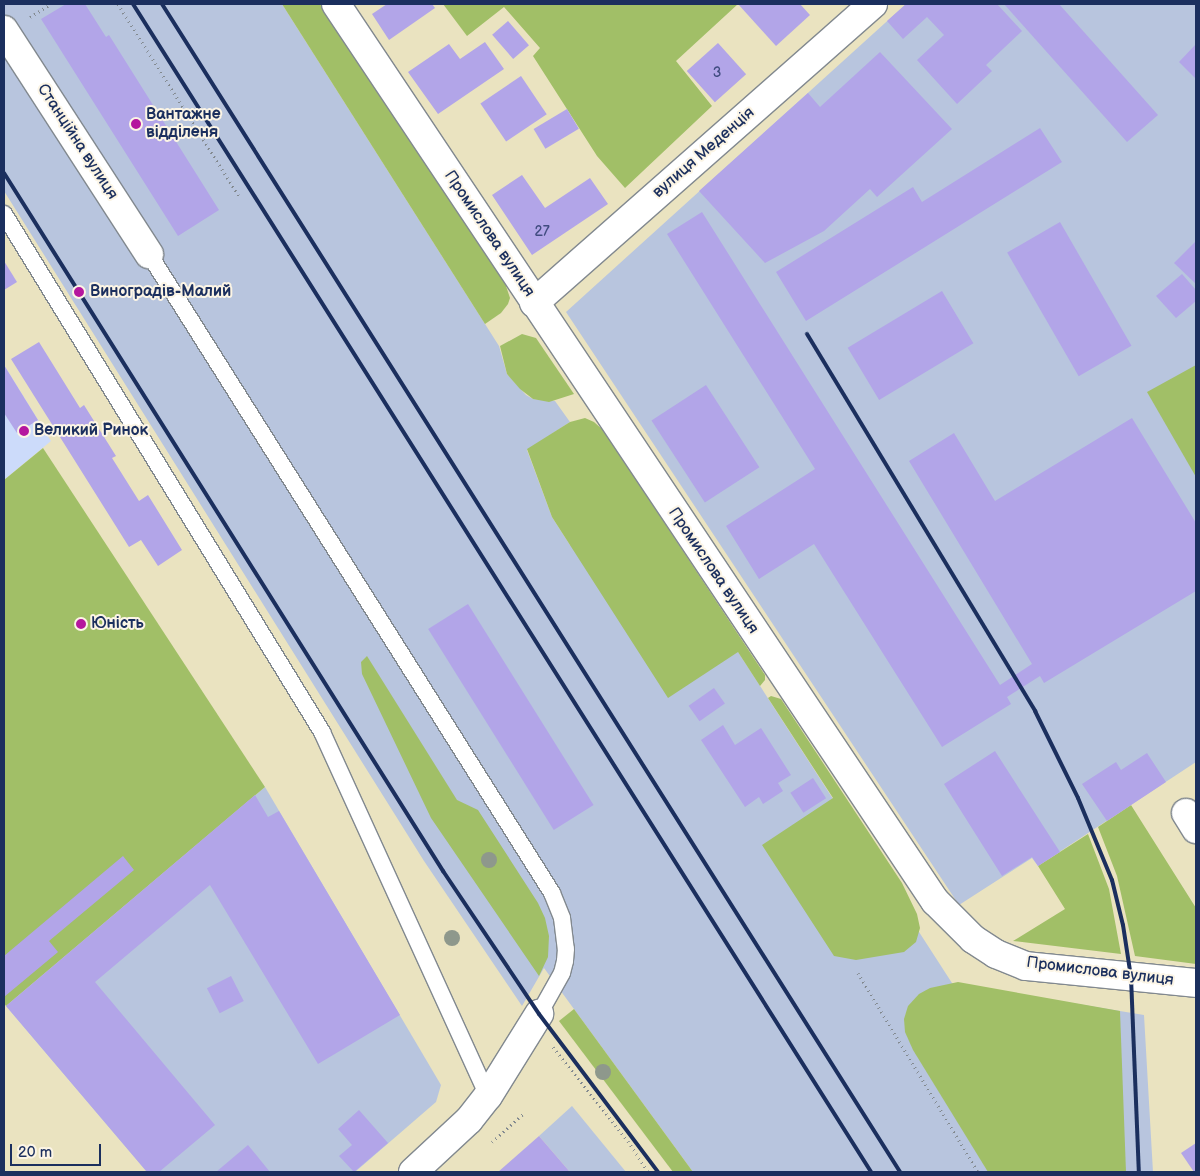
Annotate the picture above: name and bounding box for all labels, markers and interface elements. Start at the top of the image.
house number: 3 [713,65,721,81]
street label: Станційна вулиця [32,81,122,203]
street label: вулиця Меденція [649,104,759,202]
place label: Вантажне відділеня [146,105,221,143]
marker: Вантажне відділеня [130,118,142,130]
street label: Промислова вулиця [440,167,538,301]
house number: 27 [534,224,550,240]
place label: Виноградів-Малий [90,282,231,302]
marker: Виноградів-Малий [72,285,86,299]
place label: Великий Ринок [34,421,148,441]
marker: Великий Ринок [18,425,30,437]
street label: Промислова вулиця [664,504,762,638]
place label: Юність [91,614,144,634]
marker: Юність [75,618,87,630]
street label: Промислова вулиця [1025,953,1175,991]
scale bar [12,1134,104,1166]
text: 20 m [18,1143,52,1162]

